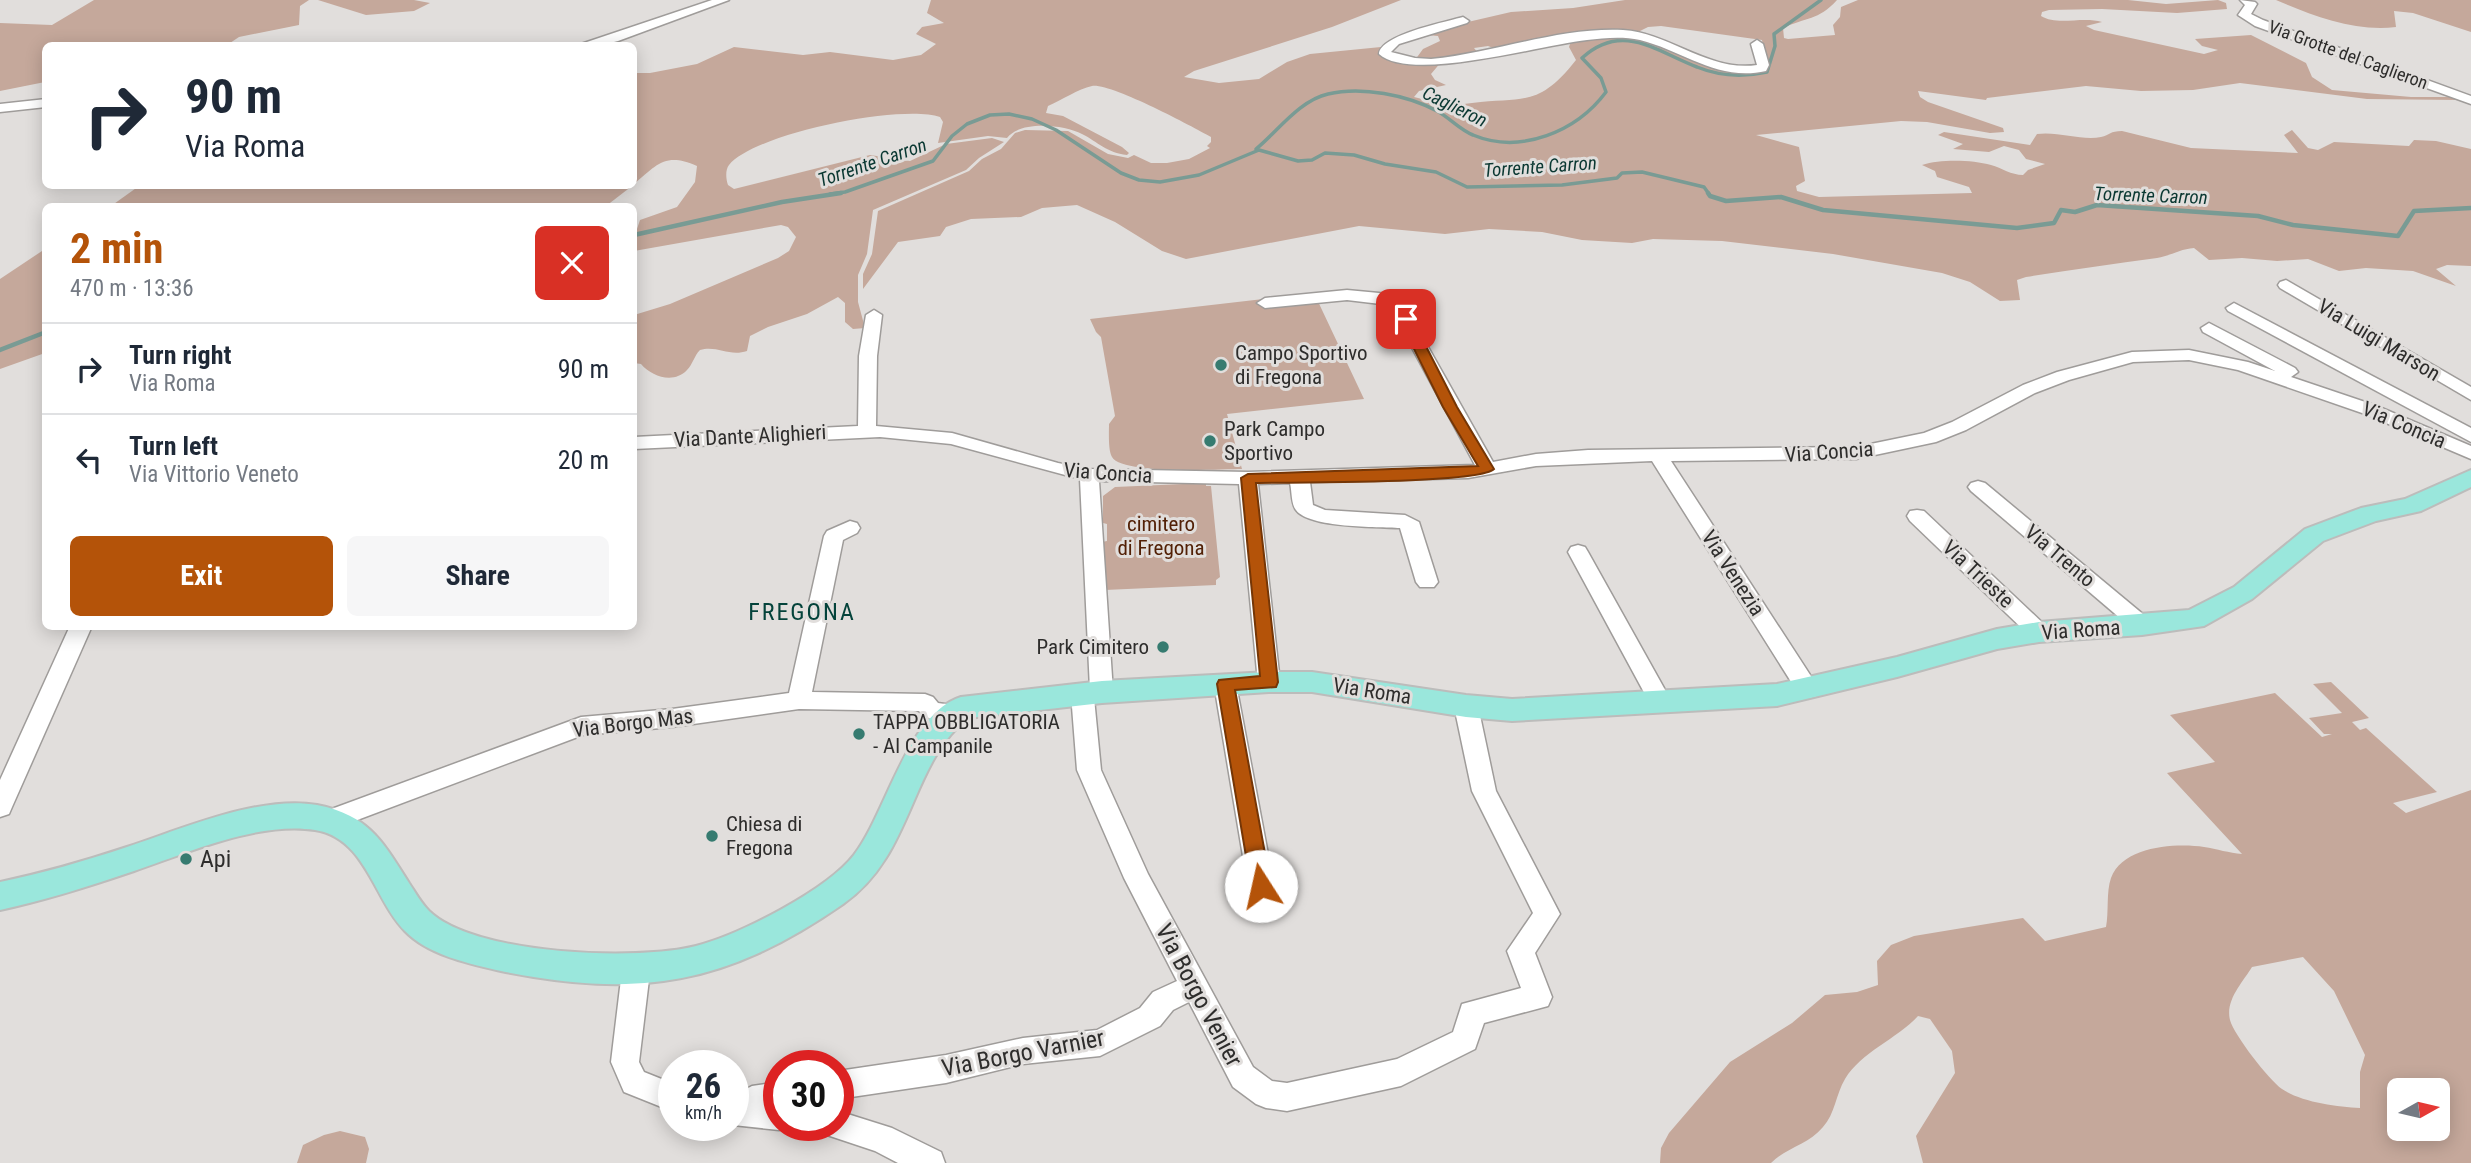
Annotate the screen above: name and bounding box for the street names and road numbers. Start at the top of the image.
street label: Via Grotte del Caglieron [2266,16,2431,93]
street label: Via Luigi Marson [2313,294,2445,386]
street label: Via Concia [2358,397,2450,453]
street label: Via Dante Alighieri [673,420,827,452]
street label: Via Concia [1784,437,1874,467]
street label: Via Concia [1063,458,1153,488]
street label: Via Trento [2020,520,2100,592]
street label: Via Venezia [1697,526,1769,620]
street label: Via Trieste [1938,535,2018,613]
street label: Via Roma [2041,615,2121,645]
street label: Via Roma [1331,673,1413,709]
street label: Via Borgo Mas [572,704,694,742]
street label: Via Borgo Venier [1150,919,1248,1071]
street label: Via Borgo Varnier [939,1024,1107,1082]

